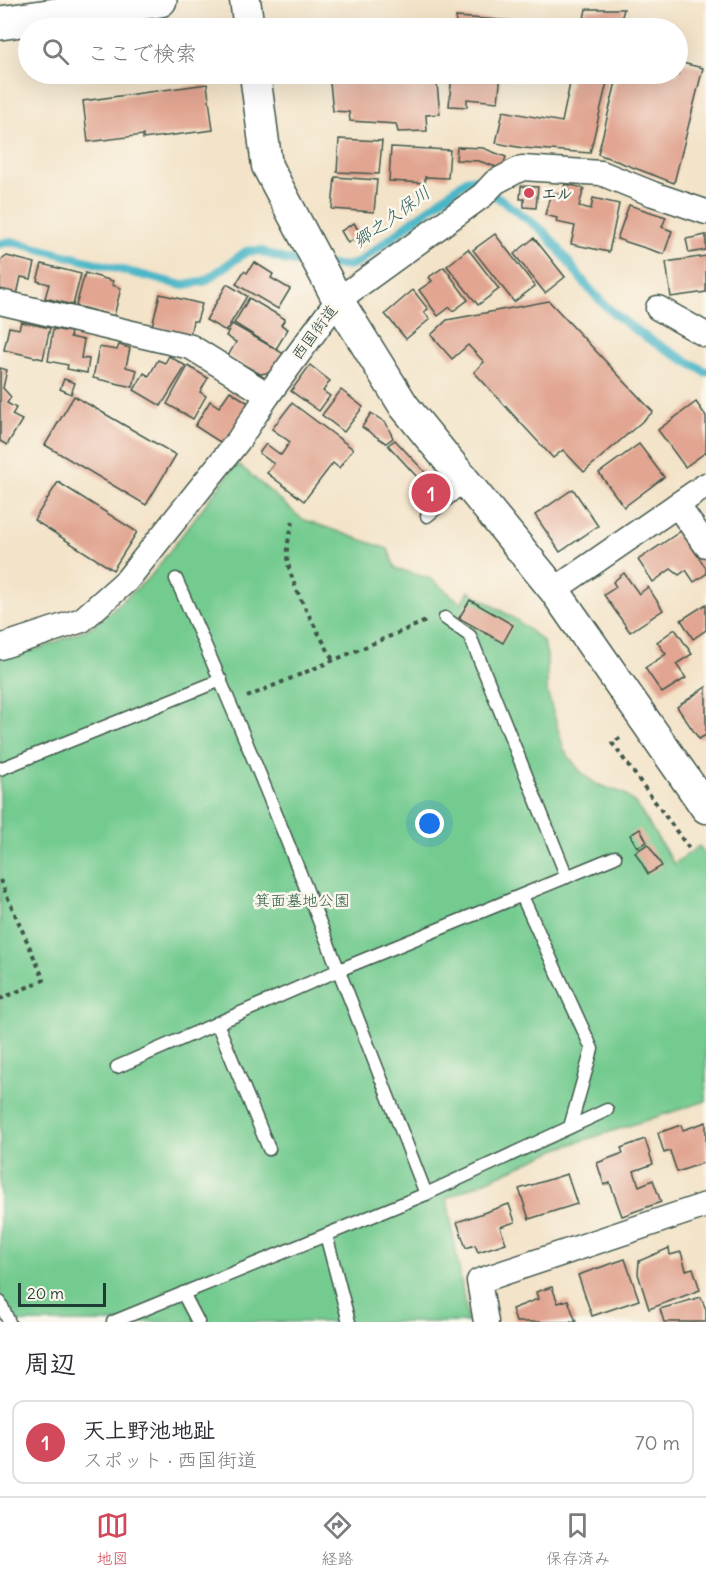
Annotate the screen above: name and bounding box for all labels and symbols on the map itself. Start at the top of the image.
water label: 郷之久保川 [349,181,435,252]
place label: エル [541,183,573,203]
marker: エル [522,186,536,200]
street label: 西国街道 [287,300,341,364]
pin: 1 [412,470,450,516]
your location [415,809,444,838]
park label: 箕面墓地公園 [254,890,350,910]
scale bar [18,1280,106,1308]

